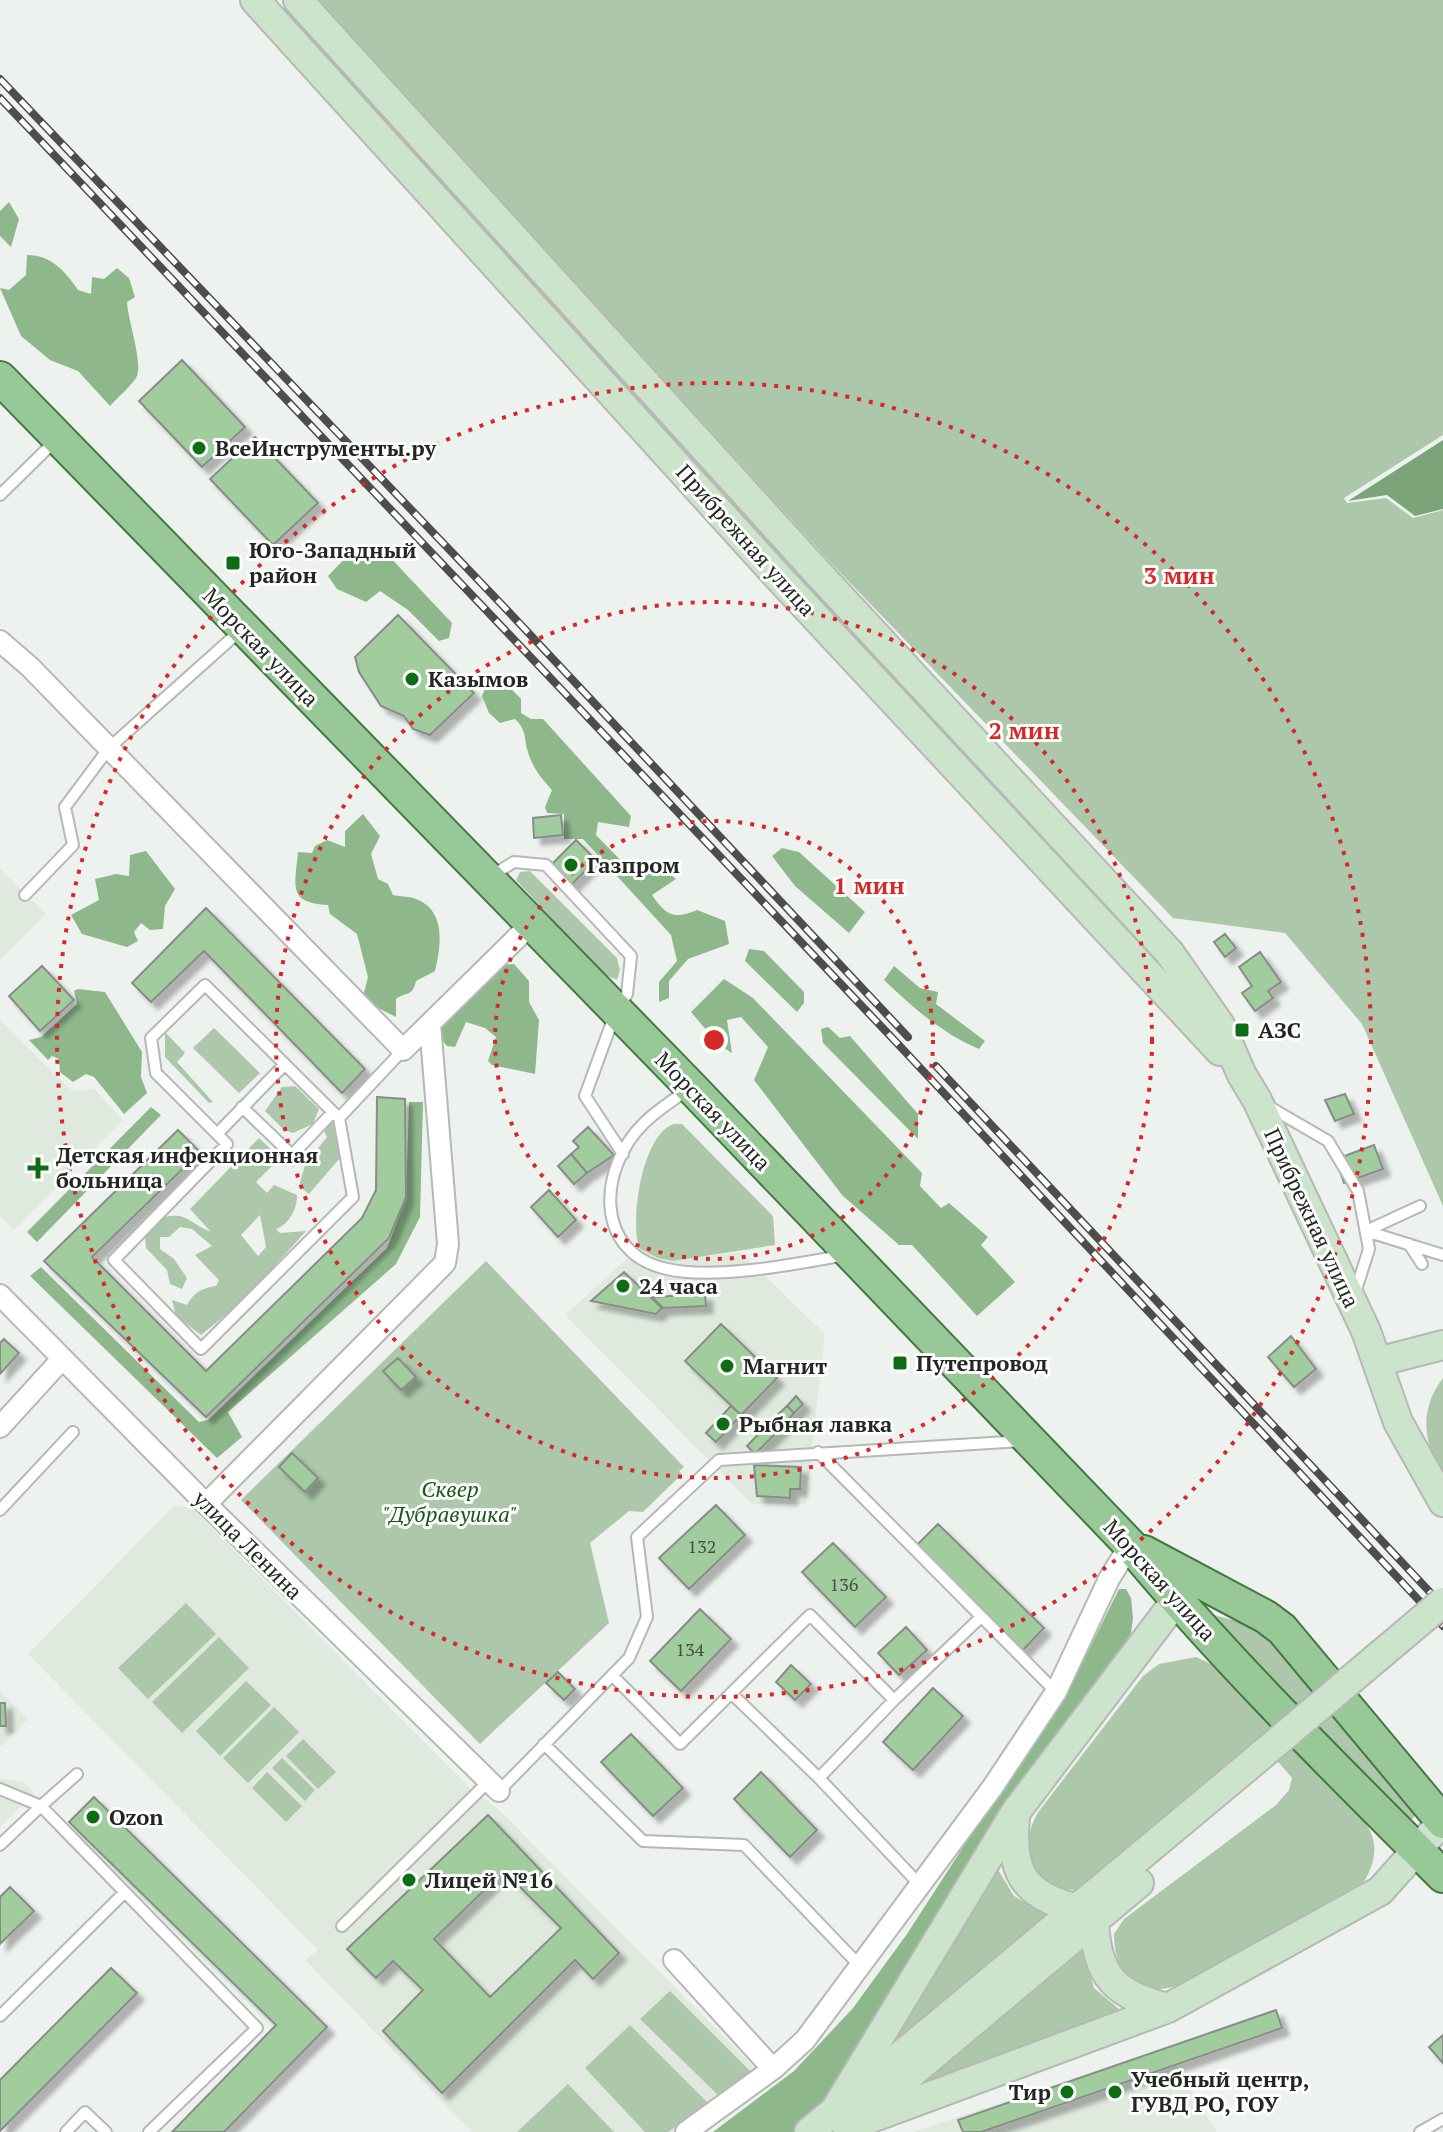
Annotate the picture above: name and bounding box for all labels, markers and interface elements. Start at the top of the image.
place label: ВсеИнструменты.ру [215,433,436,462]
marker: ВсеИнструменты.ру [190,439,208,457]
street label: Прибрежная улица [670,458,822,622]
place label: Юго-Западный район [249,535,417,589]
marker: Юго-Западный район [224,554,242,572]
text: 3 мин [1143,559,1215,591]
street label: Морская улица [197,581,325,712]
place label: Казымов [428,664,528,693]
marker: Казымов [403,670,421,688]
text: 2 мин [988,714,1060,746]
place label: Газпром [587,850,680,879]
marker: Газпром [562,856,580,874]
text: 1 мин [833,869,905,901]
place label: АЗС [1258,1015,1301,1044]
marker: АЗС [1233,1021,1251,1039]
centre of rings [700,1026,728,1054]
street label: Морская улица [649,1045,777,1176]
street label: Прибрежная улица [1258,1123,1367,1312]
place label: Детская инфекционная больница [56,1140,318,1194]
marker: Детская инфекционная больница [27,1157,49,1179]
place label: 24 часа [639,1271,718,1300]
marker: 24 часа [614,1277,632,1295]
place label: Путепровод [916,1348,1048,1377]
place label: Магнит [743,1351,827,1380]
marker: Путепровод [891,1354,909,1372]
marker: Магнит [718,1357,736,1375]
place label: Рыбная лавка [739,1409,892,1438]
marker: Рыбная лавка [714,1415,732,1433]
park label: Сквер "Дубравушка" [383,1474,517,1528]
street label: улица Ленина [187,1483,309,1605]
street label: Морская улица [1098,1513,1223,1647]
house number: 132 [688,1534,716,1558]
house number: 136 [830,1572,859,1596]
house number: 134 [676,1637,705,1661]
place label: Ozon [109,1802,163,1831]
marker: Ozon [84,1808,102,1826]
place label: Лицей №16 [424,1865,553,1894]
marker: Лицей №16 [400,1871,418,1889]
place label: Учебный центр, ГУВД РО, ГОУ [1131,2064,1309,2118]
place label: Тир [1009,2077,1051,2106]
marker: Тир [1058,2083,1076,2101]
marker: Учебный центр, ГУВД РО, ГОУ [1106,2083,1124,2101]

